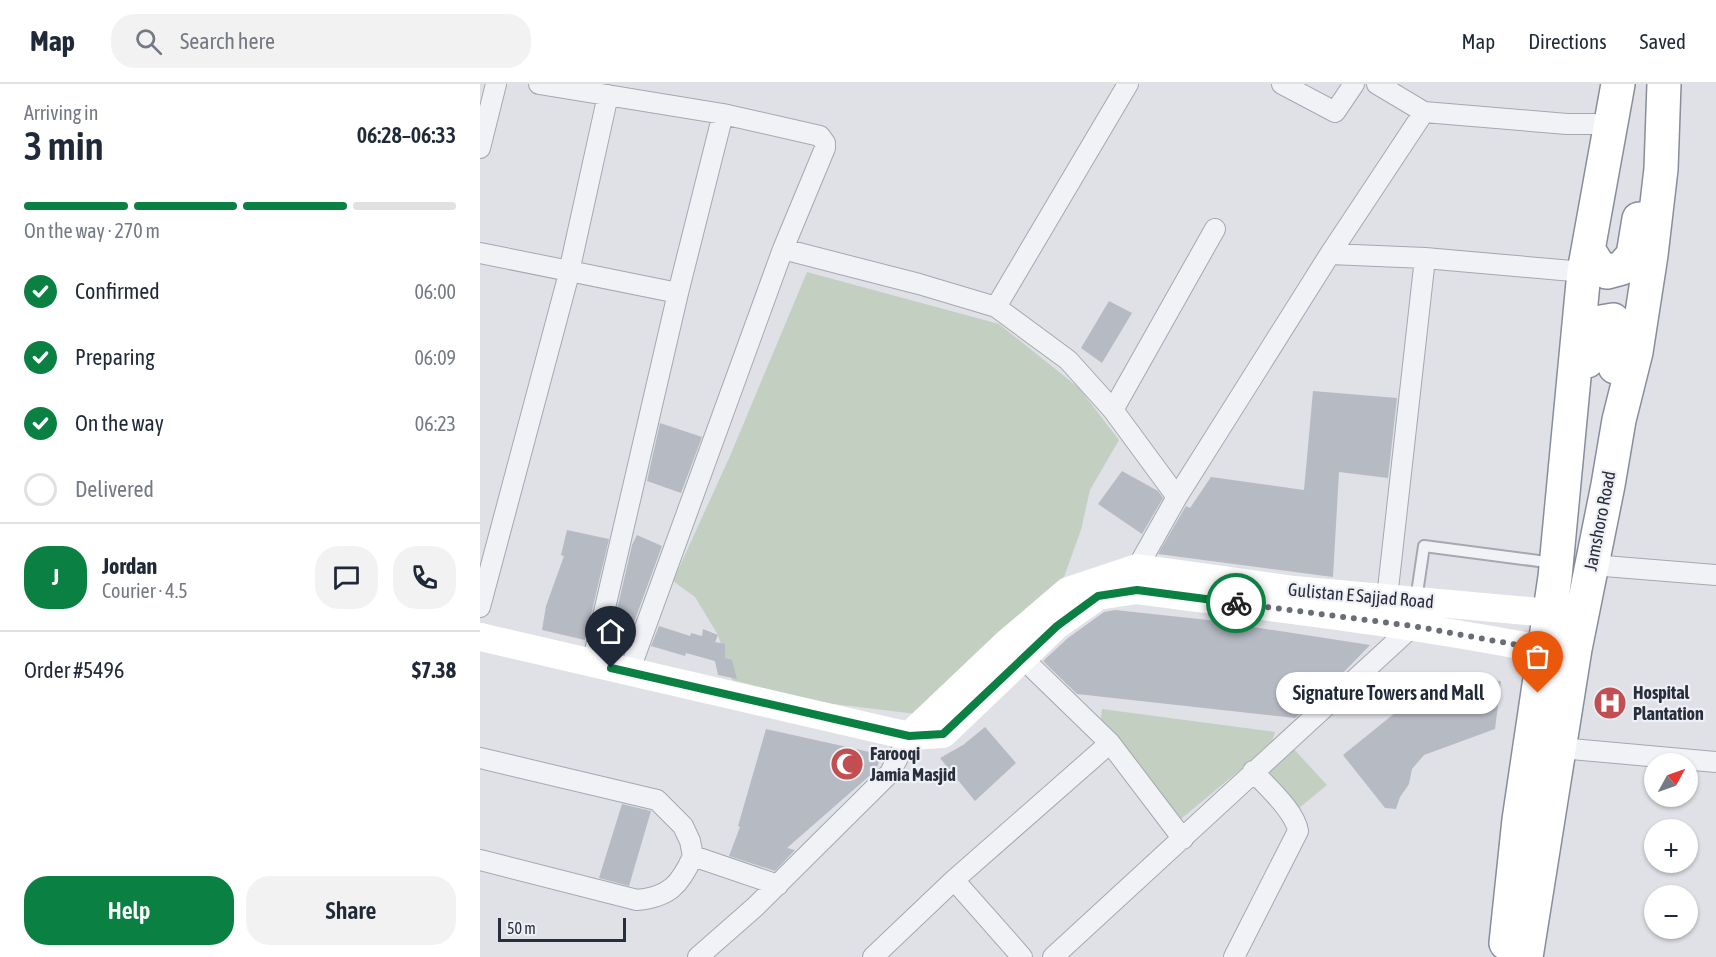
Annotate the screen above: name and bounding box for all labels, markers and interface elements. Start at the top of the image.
search box [111,14,531,68]
text: Map [30,25,75,57]
icon: search [132,25,165,58]
text: Search here [180,28,275,54]
text: Map [1461,29,1495,53]
text: Directions [1528,29,1607,53]
text: Saved [1640,29,1686,53]
text: Arriving in [24,101,98,124]
text: 06:28–06:33 [357,122,456,148]
text: 3 min [24,124,104,168]
text: On the way · 270 m [24,219,160,242]
icon: check [24,275,57,308]
text: Confirmed [75,278,160,304]
text: 06:00 [414,280,456,303]
icon: check [24,341,57,374]
text: Preparing [75,344,155,370]
text: 06:09 [414,346,456,369]
icon: check [24,407,57,440]
text: On the way [75,410,164,436]
text: 06:23 [415,412,456,435]
street label: Jamshoro Road [1580,469,1619,573]
text: Delivered [75,476,154,502]
button: chat [315,546,378,609]
button: phone [393,546,456,609]
text: Jordan [102,553,157,579]
text: J [52,564,59,590]
courier [1206,573,1266,633]
text: Courier · 4.5 [102,579,188,602]
street label: Gulistan E Sajjad Road [1287,579,1435,612]
icon: bike [1220,587,1253,620]
pin [585,606,636,668]
icon: home [594,615,627,648]
pin [1512,631,1563,693]
icon: bag [1521,640,1554,673]
text: Order #5496 [24,657,124,683]
text: $7.38 [412,657,456,683]
callout: Signature Towers and Mall [1277,672,1502,714]
text: Signature Towers and Mall [1293,681,1484,704]
place label: Hospital Plantation [1633,682,1704,724]
hospital icon: Hospital Plantation [1592,685,1628,721]
place label: Farooqi Jamia Masjid [869,743,956,785]
mosque icon: Farooqi Jamia Masjid [829,746,865,782]
north arrow [1644,753,1698,807]
map controls [1644,753,1698,939]
button: + [1644,819,1698,873]
button: Help [24,876,234,945]
button: Share [246,876,456,945]
button: − [1644,885,1698,939]
scale bar [498,915,626,942]
text: 50 m [507,919,536,937]

